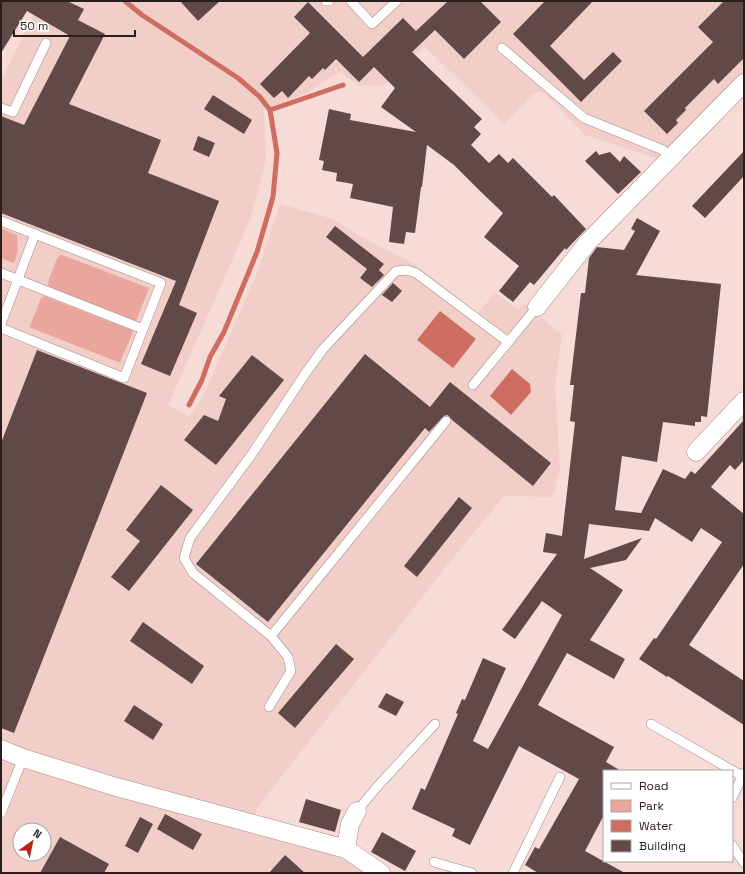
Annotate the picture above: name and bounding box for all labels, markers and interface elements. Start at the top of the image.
scale bar [14,12,135,38]
text: 50 m [20,18,48,34]
legend [603,770,733,862]
text: Road [639,778,668,794]
text: Park [639,798,664,814]
text: Water [639,818,673,834]
north arrow [12,822,52,862]
text: N [31,826,44,841]
text: Building [639,838,686,854]

